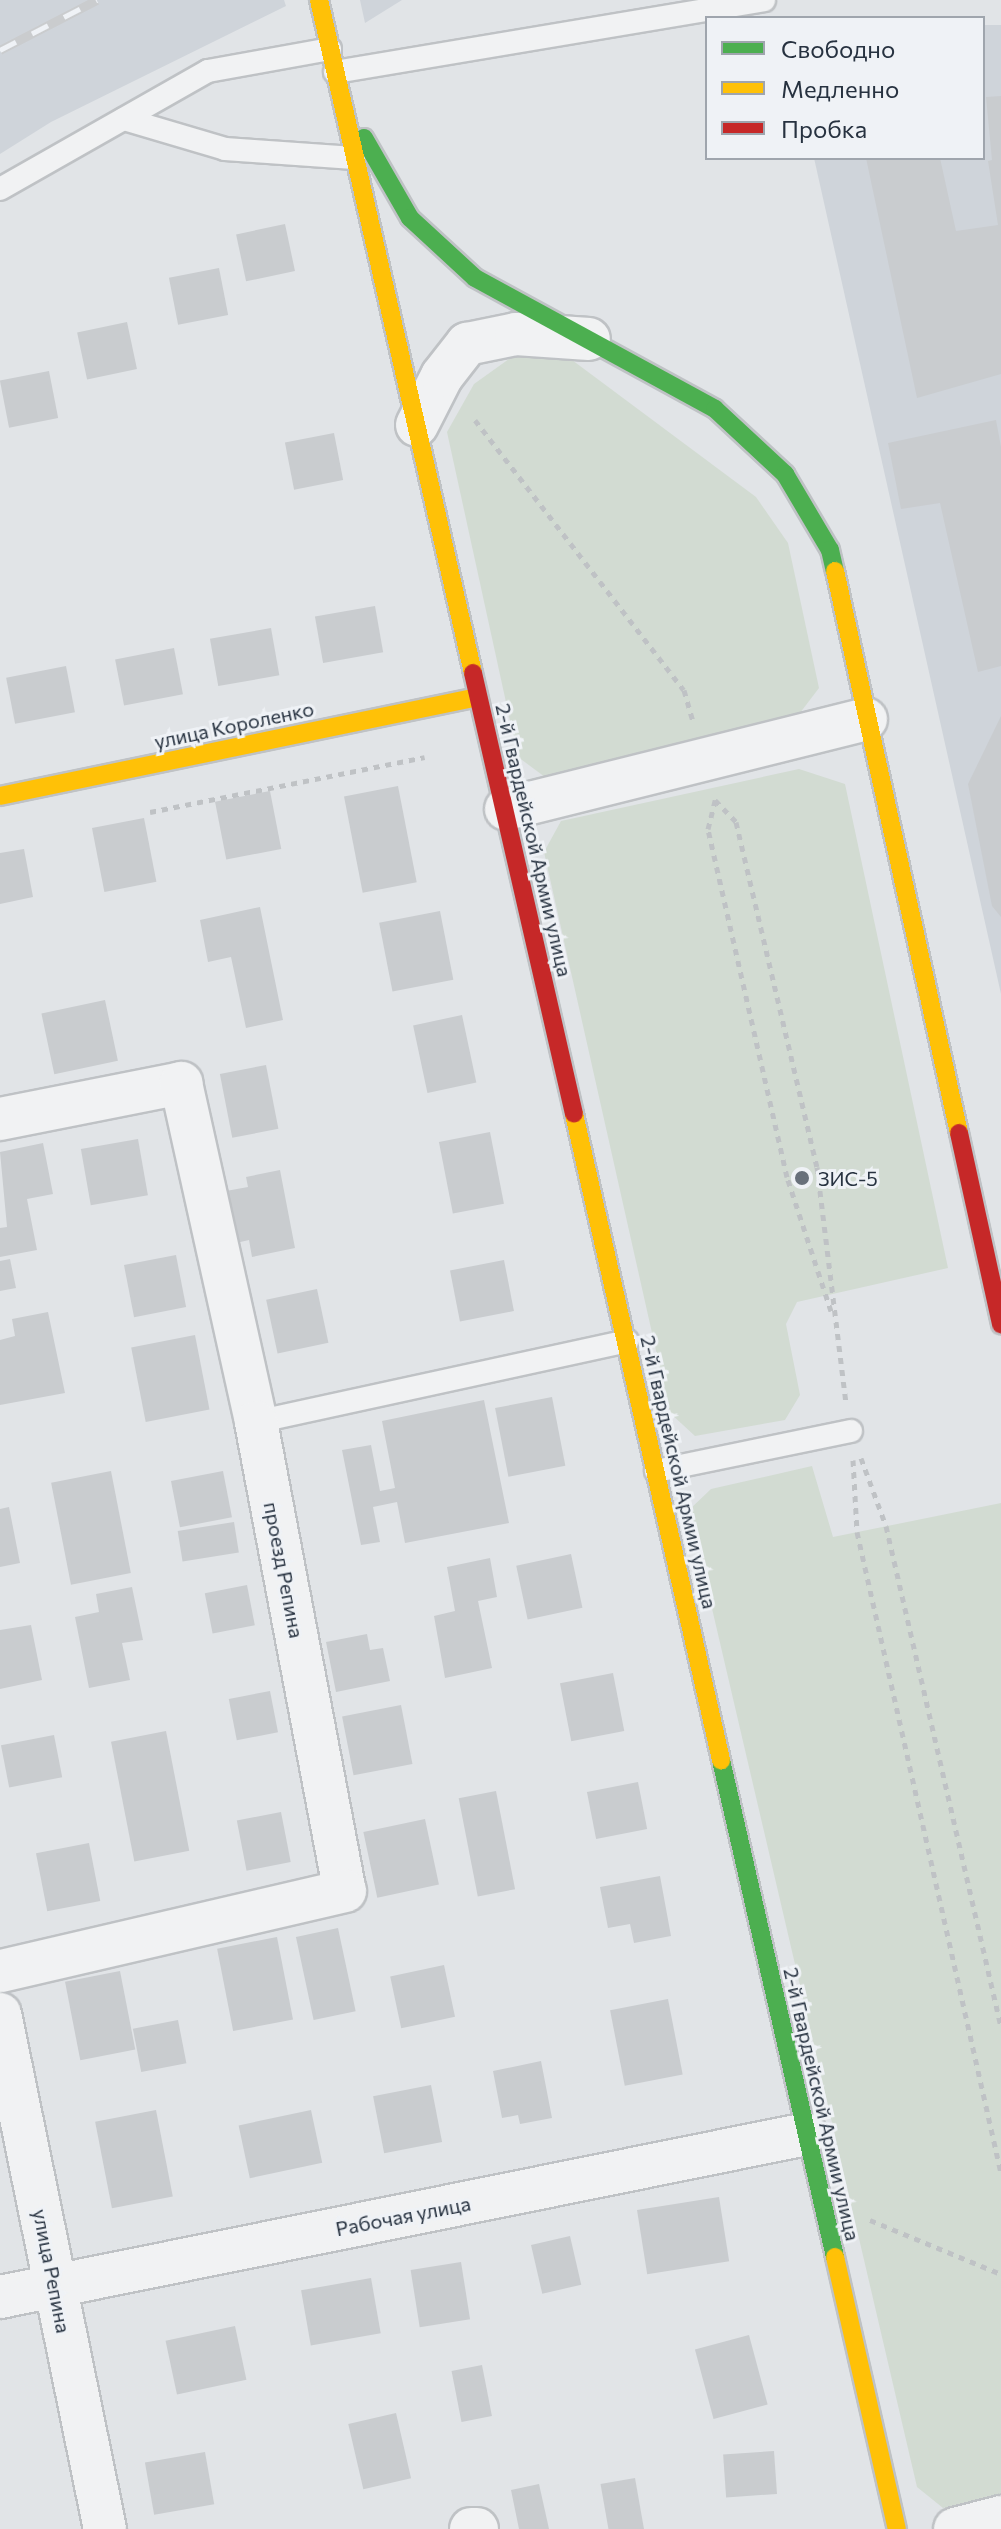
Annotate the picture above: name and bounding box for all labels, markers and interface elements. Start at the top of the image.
legend [705,16,985,160]
text: Свободно [781,34,895,63]
text: Медленно [781,74,899,103]
text: Пробка [781,114,867,143]
street label: улица Короленко [152,696,316,754]
street label: 2-й Гвардейской Армии улица [491,701,577,979]
place label: ЗИС-5 [818,1166,878,1190]
marker: ЗИС-5 [793,1169,811,1187]
street label: 2-й Гвардейской Армии улица [636,1333,722,1611]
street label: проезд Репина [259,1500,309,1640]
street label: 2-й Гвардейской Армии улица [779,1965,865,2243]
street label: Рабочая улица [333,2191,473,2241]
street label: улица Репина [28,2207,76,2335]

